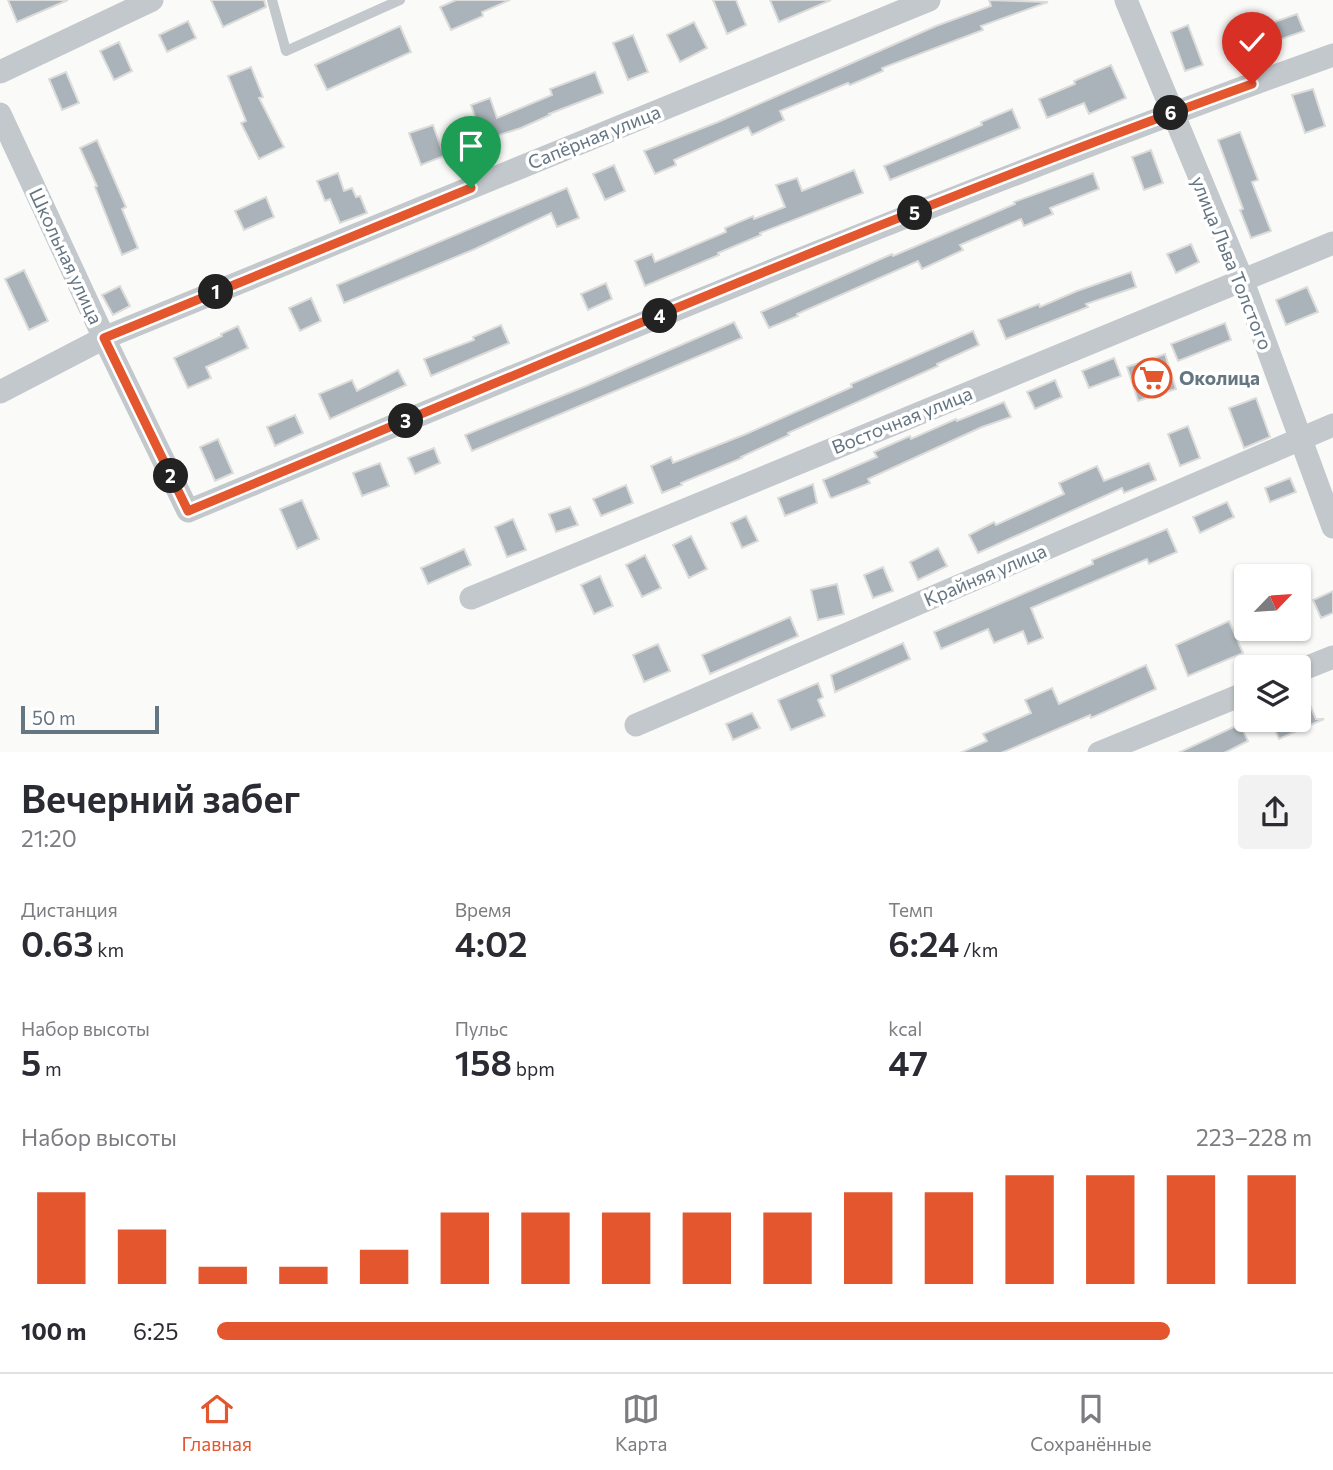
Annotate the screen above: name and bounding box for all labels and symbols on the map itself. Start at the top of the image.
pin [1222,12.0,1282,84]
pin: 6 [1154,96,1188,130]
street label: Сапёрная улица [524,99,664,174]
pin [441,116,501,188]
street label: улица Льва Толстого [1187,173,1278,353]
street label: Школьная улица [25,184,108,328]
pin: 5 [898,196,932,230]
pin: 1 [198,274,234,310]
pin: 4 [642,298,678,334]
supermarket icon: Околица [1131,357,1173,399]
place label: Околица [1179,366,1260,389]
street label: Восточная улица [828,381,975,458]
pin: 3 [388,404,424,438]
pin: 2 [154,458,188,494]
street label: Крайняя улица [920,538,1050,611]
north arrow [1234,564,1311,640]
scale bar [21,704,159,735]

